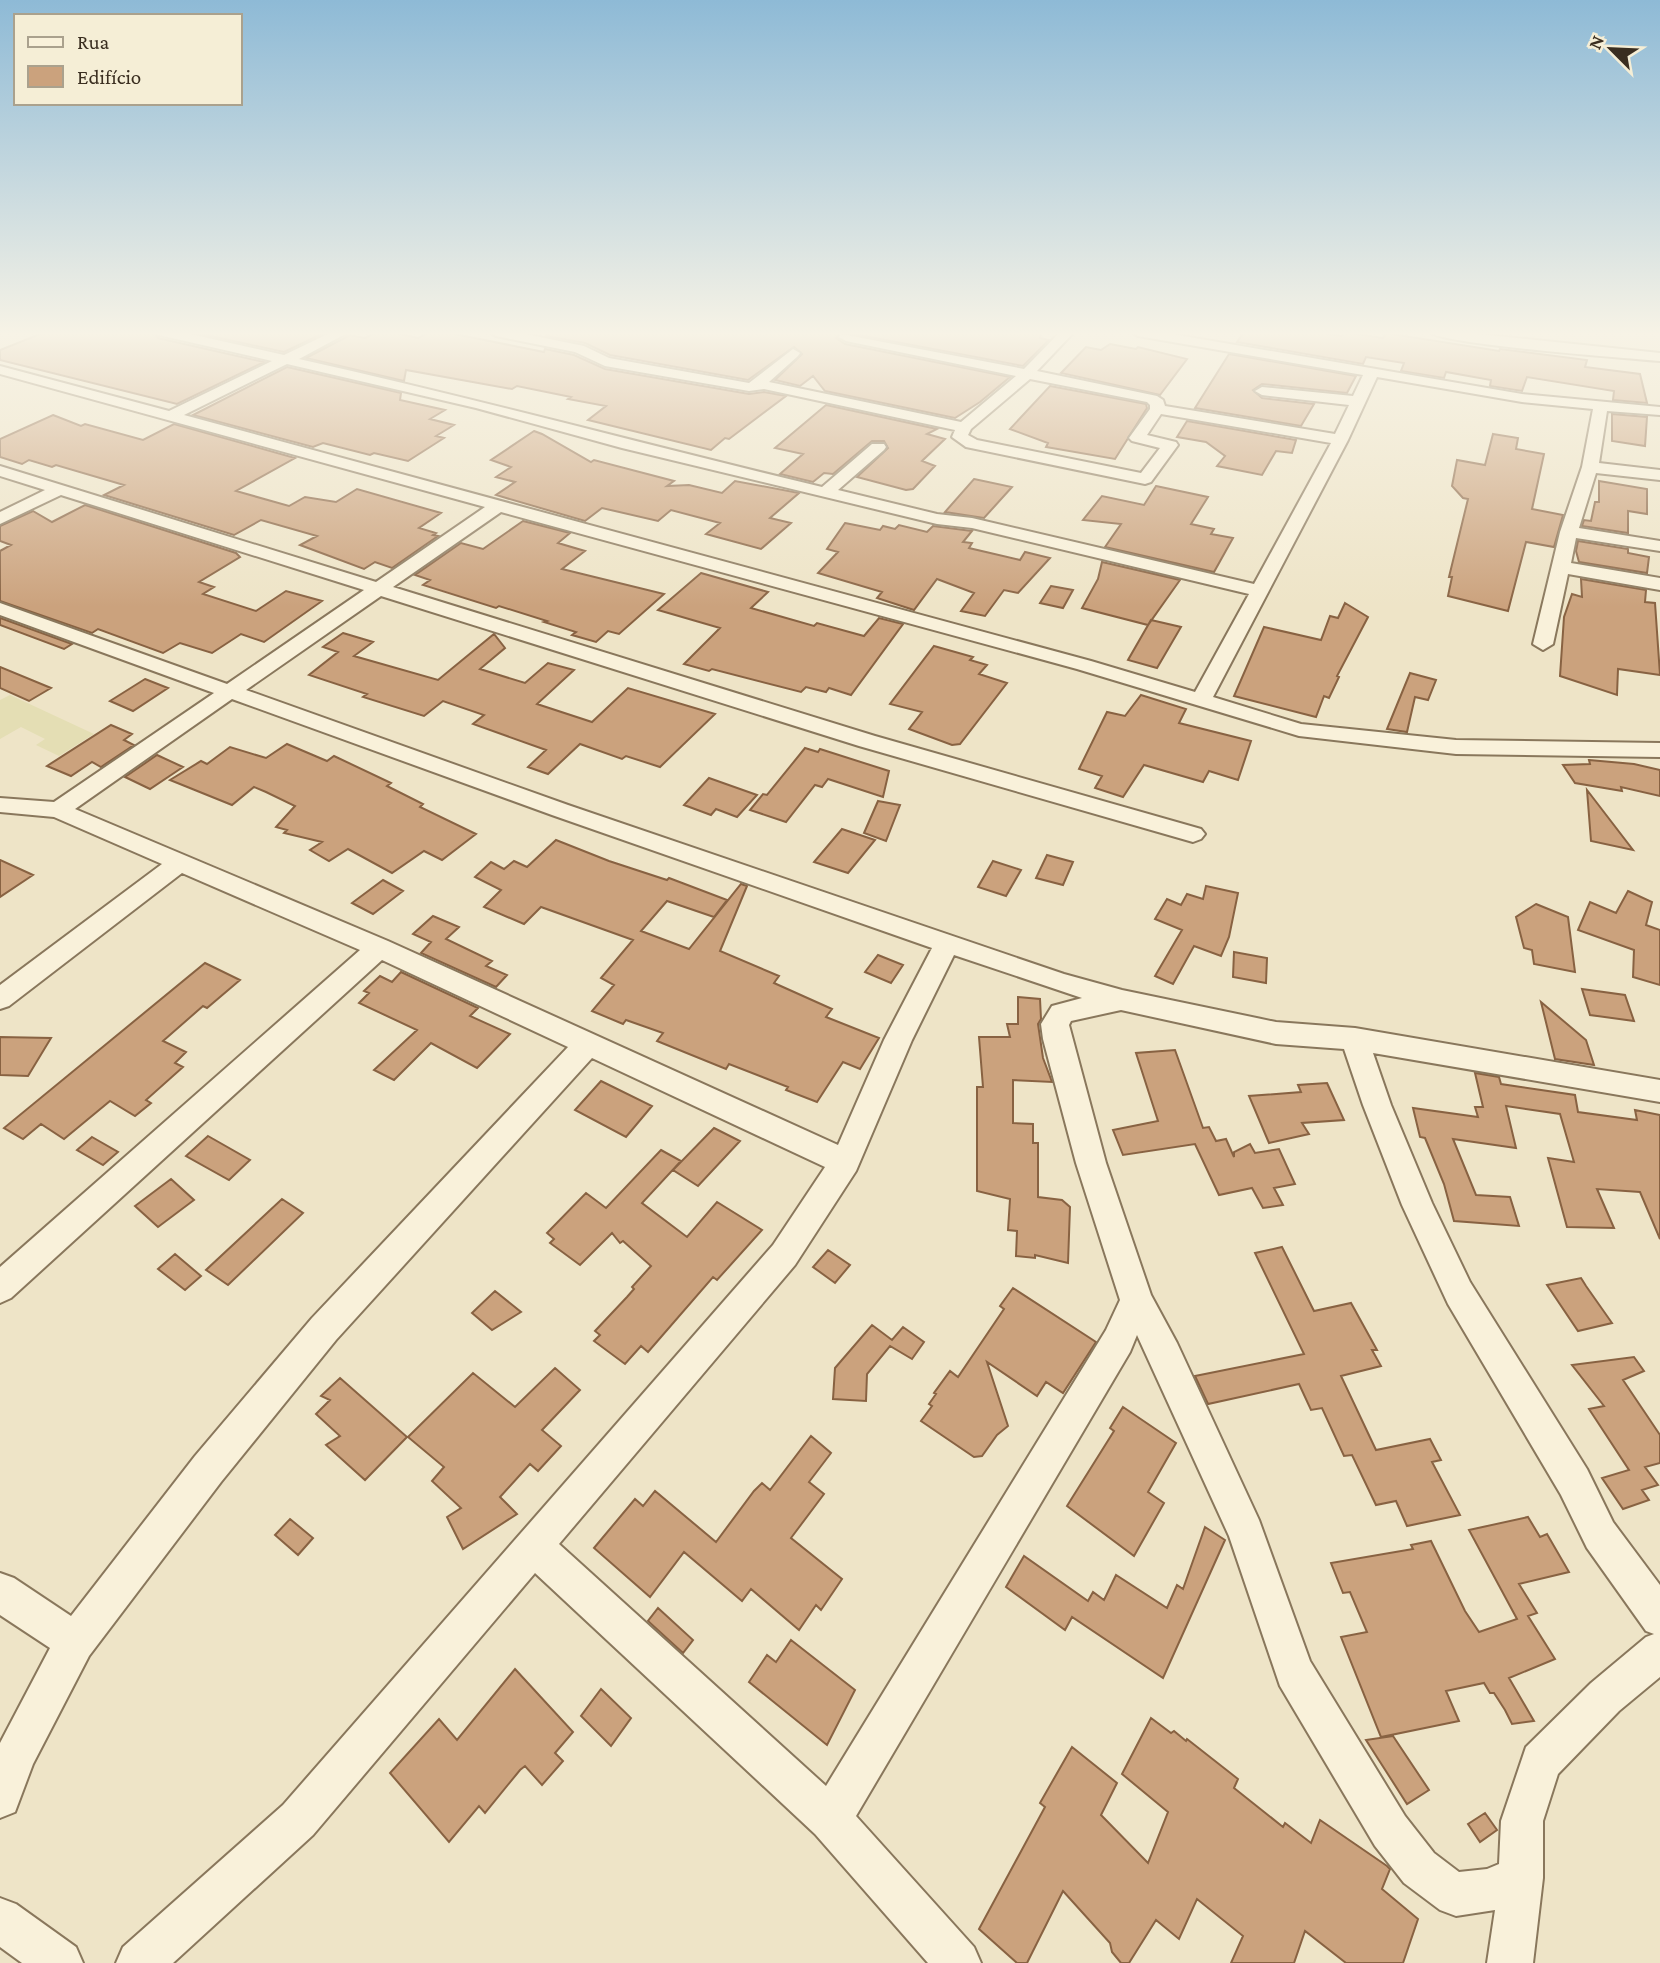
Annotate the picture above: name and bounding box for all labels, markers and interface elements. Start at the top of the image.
legend [14,14,242,105]
north arrow [1576,14,1646,84]
text: Rua [77,30,110,54]
text: N [1584,32,1608,52]
text: Edifício [77,65,141,89]

